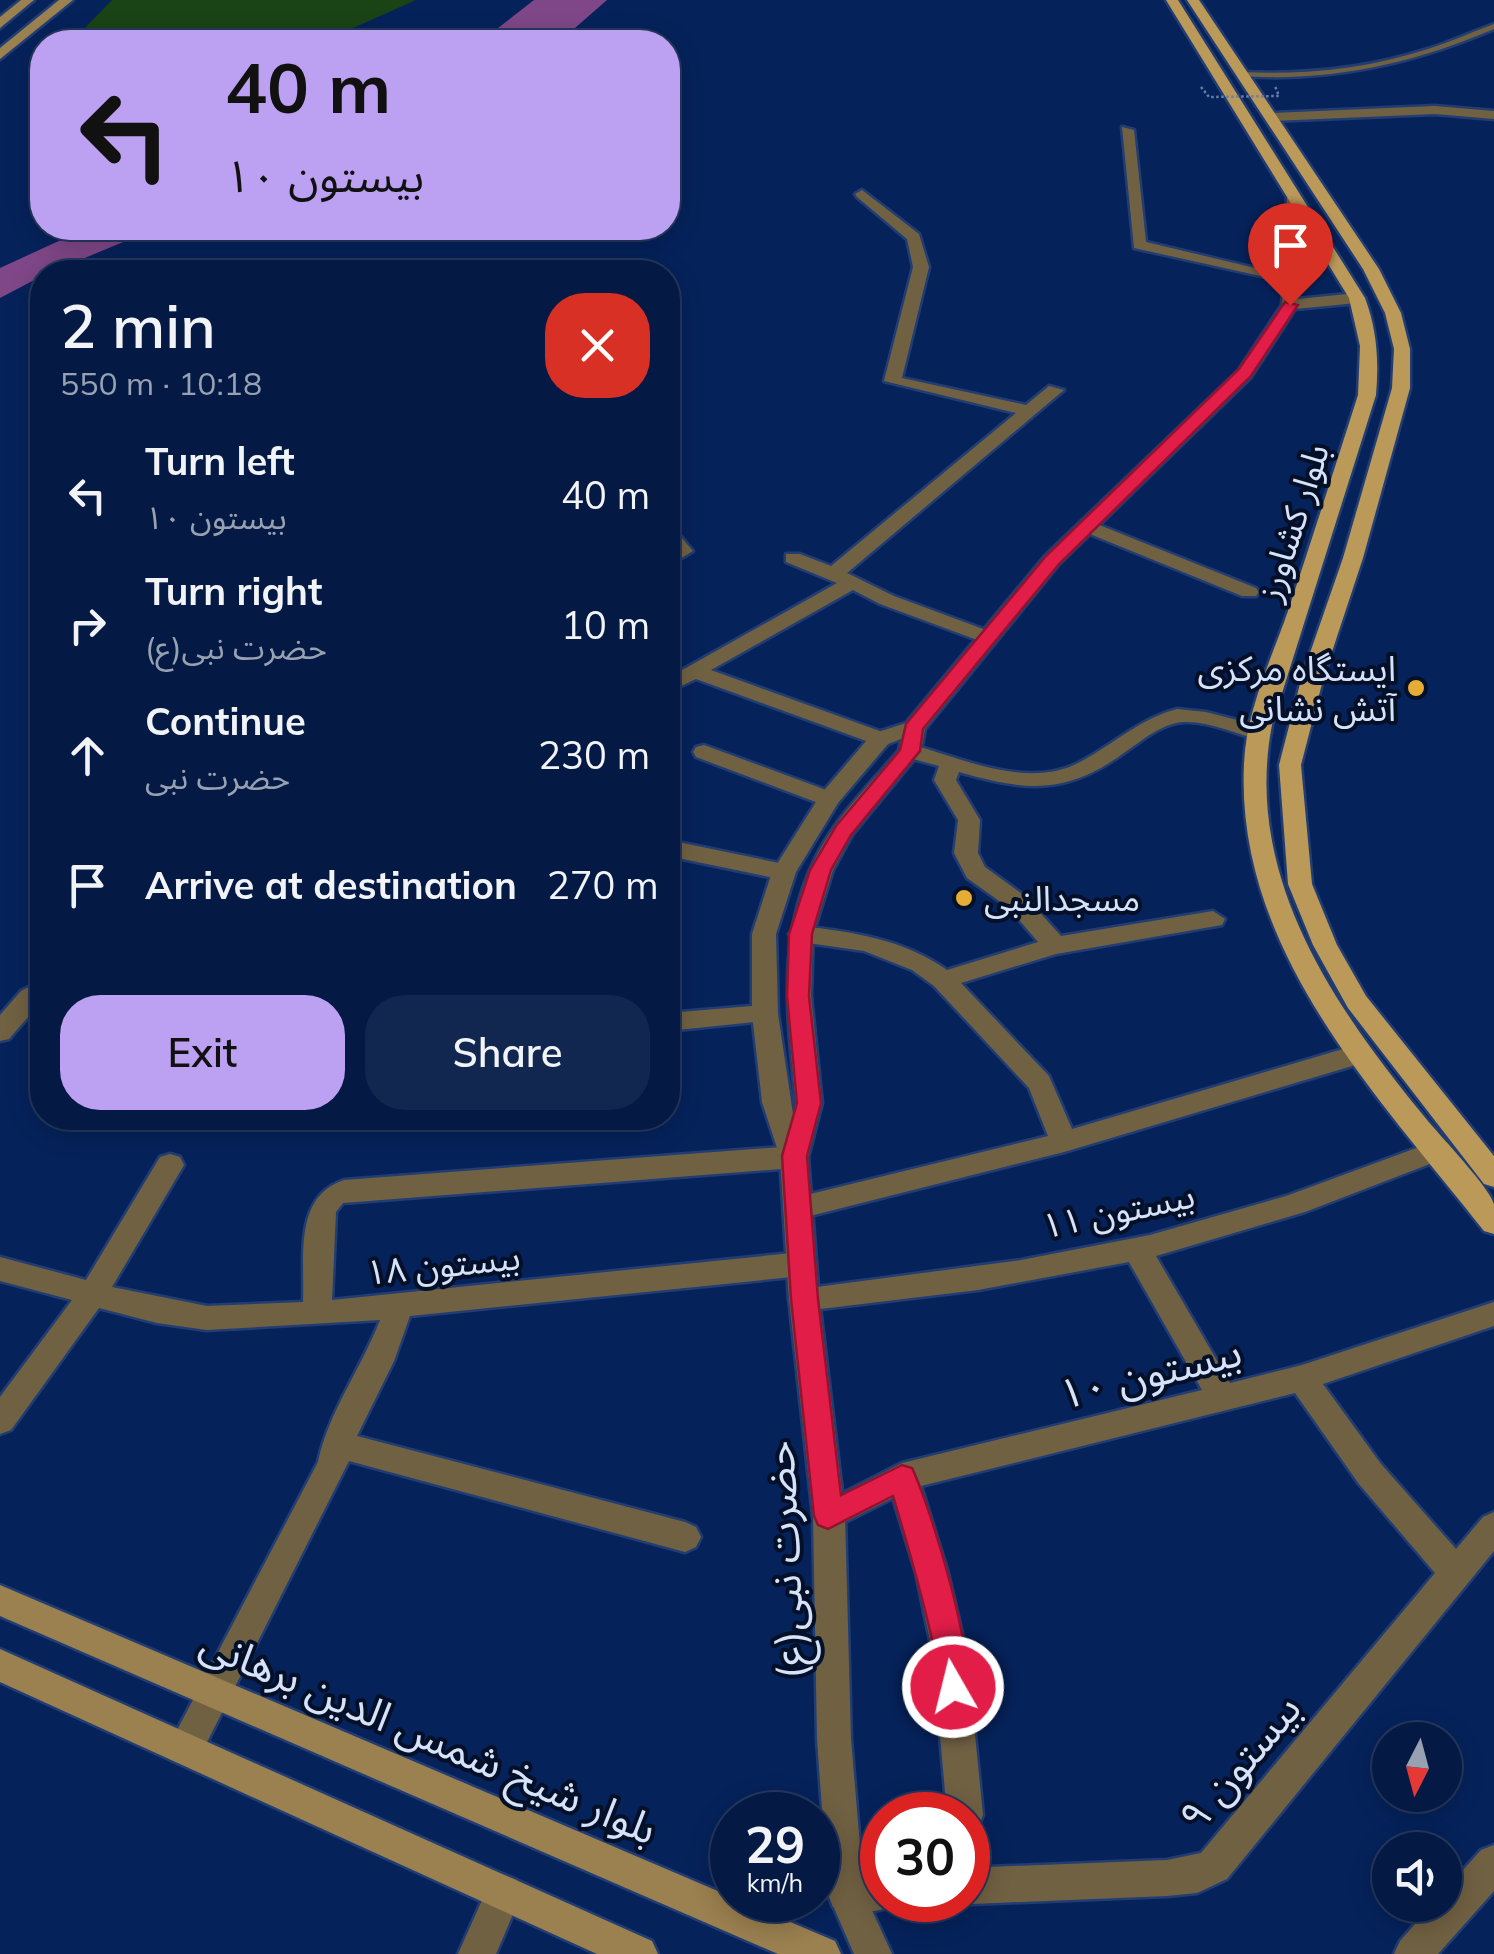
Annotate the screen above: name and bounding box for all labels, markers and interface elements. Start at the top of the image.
text: 40 m [225,43,391,131]
icon: left [60,70,190,200]
text: بیستون ۱۰ [225,147,424,203]
pin [1248,203,1333,306]
icon: arrive [1263,218,1318,273]
text: 2 min [60,288,216,363]
button: close [545,293,650,398]
text: 550 m · 10:18 [60,363,262,403]
text: Turn left [145,437,295,485]
street label: بلوار کشاورز [1246,438,1338,607]
icon: left [60,468,115,523]
text: 40 m [561,471,650,519]
text: بیستون ۱۰ [145,497,287,537]
text: Turn right [145,567,322,615]
icon: right [60,598,115,653]
text: 10 m [561,601,650,649]
text: حضرت نبی(ع) [145,627,327,667]
place label: ایستگاه مرکزی آتش نشانی [1197,646,1398,730]
marker: ایستگاه مرکزی آتش نشانی [1405,677,1427,699]
text: Continue [145,697,306,745]
icon: ahead [60,728,115,783]
text: 230 m [538,731,650,779]
text: حضرت نبی [145,757,290,797]
icon: arrive [60,858,115,913]
text: Arrive at destination [145,861,517,909]
text: 270 m [547,861,659,909]
place label: مسجدالنبی [984,876,1140,920]
marker: مسجدالنبی [953,887,975,909]
button: Exit [60,995,345,1110]
button: Share [365,995,650,1110]
street label: بیستون ۱۱ [1038,1172,1198,1248]
street label: بیستون ۱۸ [364,1234,522,1294]
street label: بیستون ۱۰ [1053,1324,1247,1420]
street label: حضرت نبی(ع) [751,1439,823,1680]
street label: بلوار شیخ شمس الدین برهانی [190,1615,665,1861]
position arrow [901,1635,1005,1739]
street label: بیستون ۹ [1167,1683,1311,1841]
north arrow [1372,1722,1462,1812]
map controls [1372,1722,1462,1922]
speed limit sign: 30 [860,1792,990,1922]
text: 29 [745,1813,805,1876]
button: sound [1372,1832,1462,1922]
text: km/h [747,1867,803,1898]

